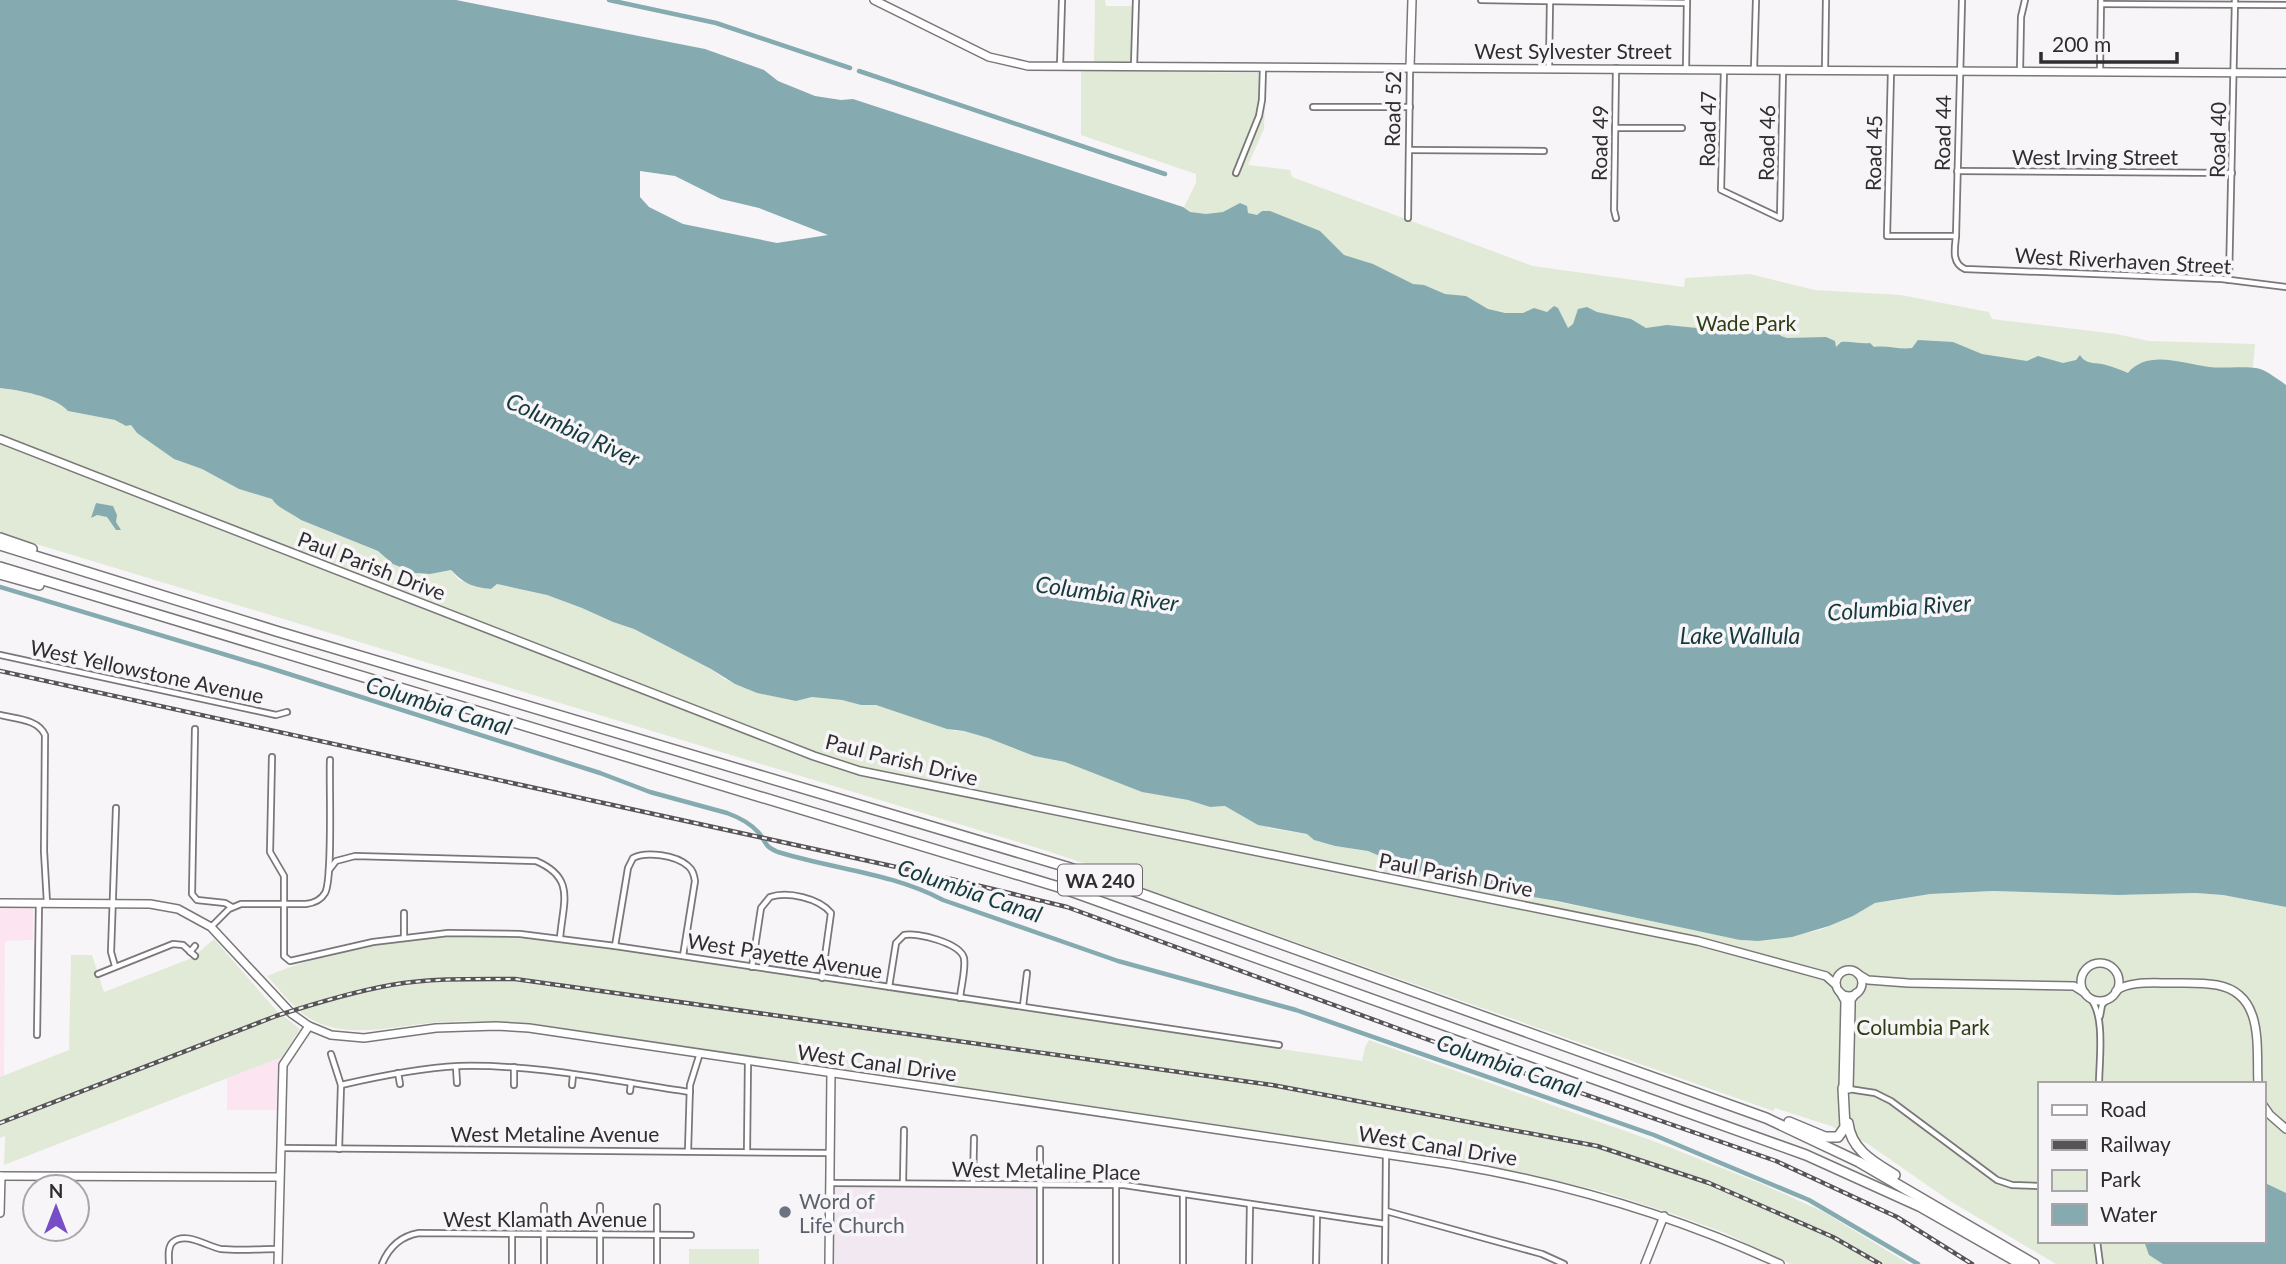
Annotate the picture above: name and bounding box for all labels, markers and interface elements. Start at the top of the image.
scale bar [2041,21,2178,65]
text: 200 m [2052,31,2111,56]
street label: West Sylvester Street [1474,38,1672,63]
street label: Road 52 [1379,71,1405,147]
street label: Road 47 [1694,91,1720,167]
street label: Road 44 [1929,95,1955,171]
street label: Road 40 [2204,102,2230,178]
street label: Road 49 [1586,105,1612,181]
street label: Road 46 [1753,105,1779,181]
street label: Road 45 [1860,115,1886,191]
street label: West Irving Street [2012,144,2179,169]
street label: West Riverhaven Street [2014,242,2232,278]
park label: Wade Park [1696,310,1796,335]
water label: Columbia River [502,386,645,473]
street label: Paul Parish Drive [295,525,449,605]
water label: Columbia River [1034,569,1181,617]
water label: Columbia River [1826,588,1973,626]
water label: Lake Wallula [1680,621,1800,649]
street label: West Yellowstone Avenue [28,634,266,708]
water label: Columbia Canal [363,670,515,740]
street label: Paul Parish Drive [823,728,981,790]
street label: Paul Parish Drive [1377,847,1535,901]
water label: Columbia Canal [894,852,1046,928]
road number: WA 240 [1058,864,1142,895]
street label: West Payette Avenue [686,927,884,983]
park label: Columbia Park [1856,1014,1990,1039]
water label: Columbia Canal [1433,1027,1585,1103]
street label: West Canal Drive [796,1038,958,1086]
legend [2038,1082,2265,1243]
text: Road [2100,1096,2147,1121]
street label: West Canal Drive [1357,1120,1519,1170]
street label: West Metaline Avenue [451,1121,659,1146]
text: Railway [2100,1131,2171,1156]
street label: West Metaline Place [951,1156,1141,1184]
text: Park [2100,1166,2141,1191]
north arrow [21,1173,91,1243]
text: N [49,1179,63,1202]
place label: Word of Life Church [799,1188,905,1237]
text: Water [2100,1201,2157,1226]
marker: Word of Life Church [777,1204,793,1220]
street label: West Klamath Avenue [443,1206,647,1231]

